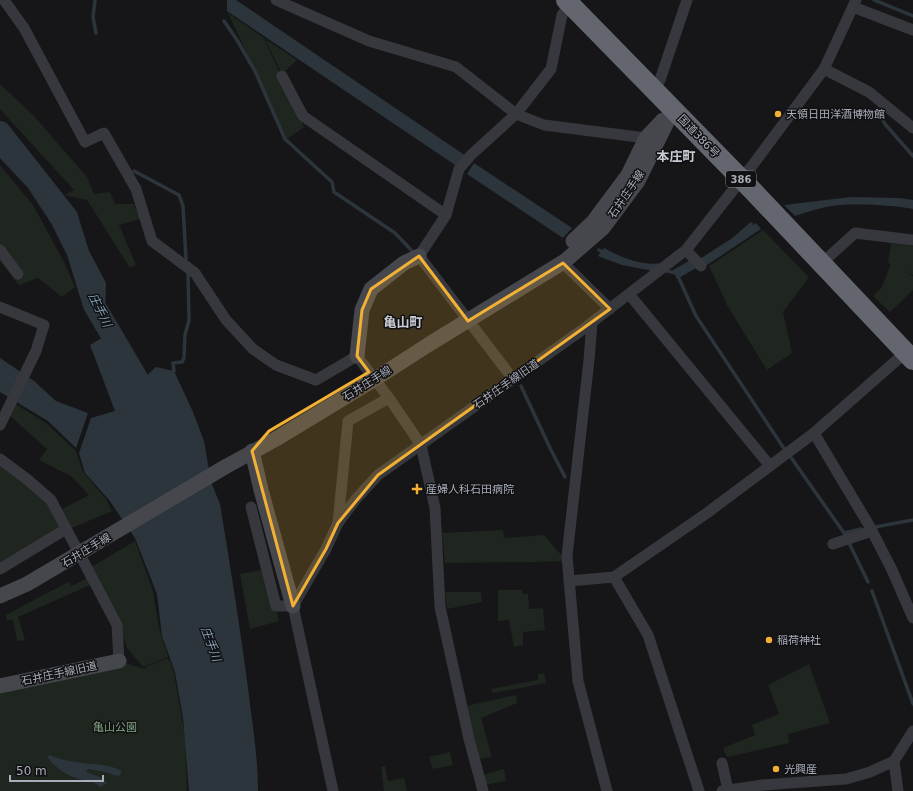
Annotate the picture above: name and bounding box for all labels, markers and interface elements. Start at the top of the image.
place label: 天領日田洋酒博物館 [786,108,885,121]
marker: 天領日田洋酒博物館 [773,109,783,119]
street label: 国道386号 [675,112,722,160]
district label: 本庄町 [656,149,696,164]
street label: 石井庄手線 [606,168,647,221]
road number: 386 [726,171,756,187]
water label: 庄手川 [86,291,115,331]
district label: 亀山町 [383,315,423,330]
street label: 石井庄手線旧道 [471,357,542,412]
street label: 石井庄手線 [340,363,394,404]
marker: 産婦人科石田病院 [411,483,423,495]
place label: 産婦人科石田病院 [426,483,514,496]
street label: 石井庄手線 [59,531,113,570]
water label: 庄手川 [198,625,224,665]
place label: 稲荷神社 [777,634,821,647]
marker: 稲荷神社 [764,635,774,645]
street label: 石井庄手線旧道 [20,659,98,688]
park label: 亀山公園 [93,721,137,734]
scale bar [10,757,103,783]
place label: 光興産 [784,763,817,776]
text: 50 m [16,764,47,778]
marker: 光興産 [771,764,781,774]

